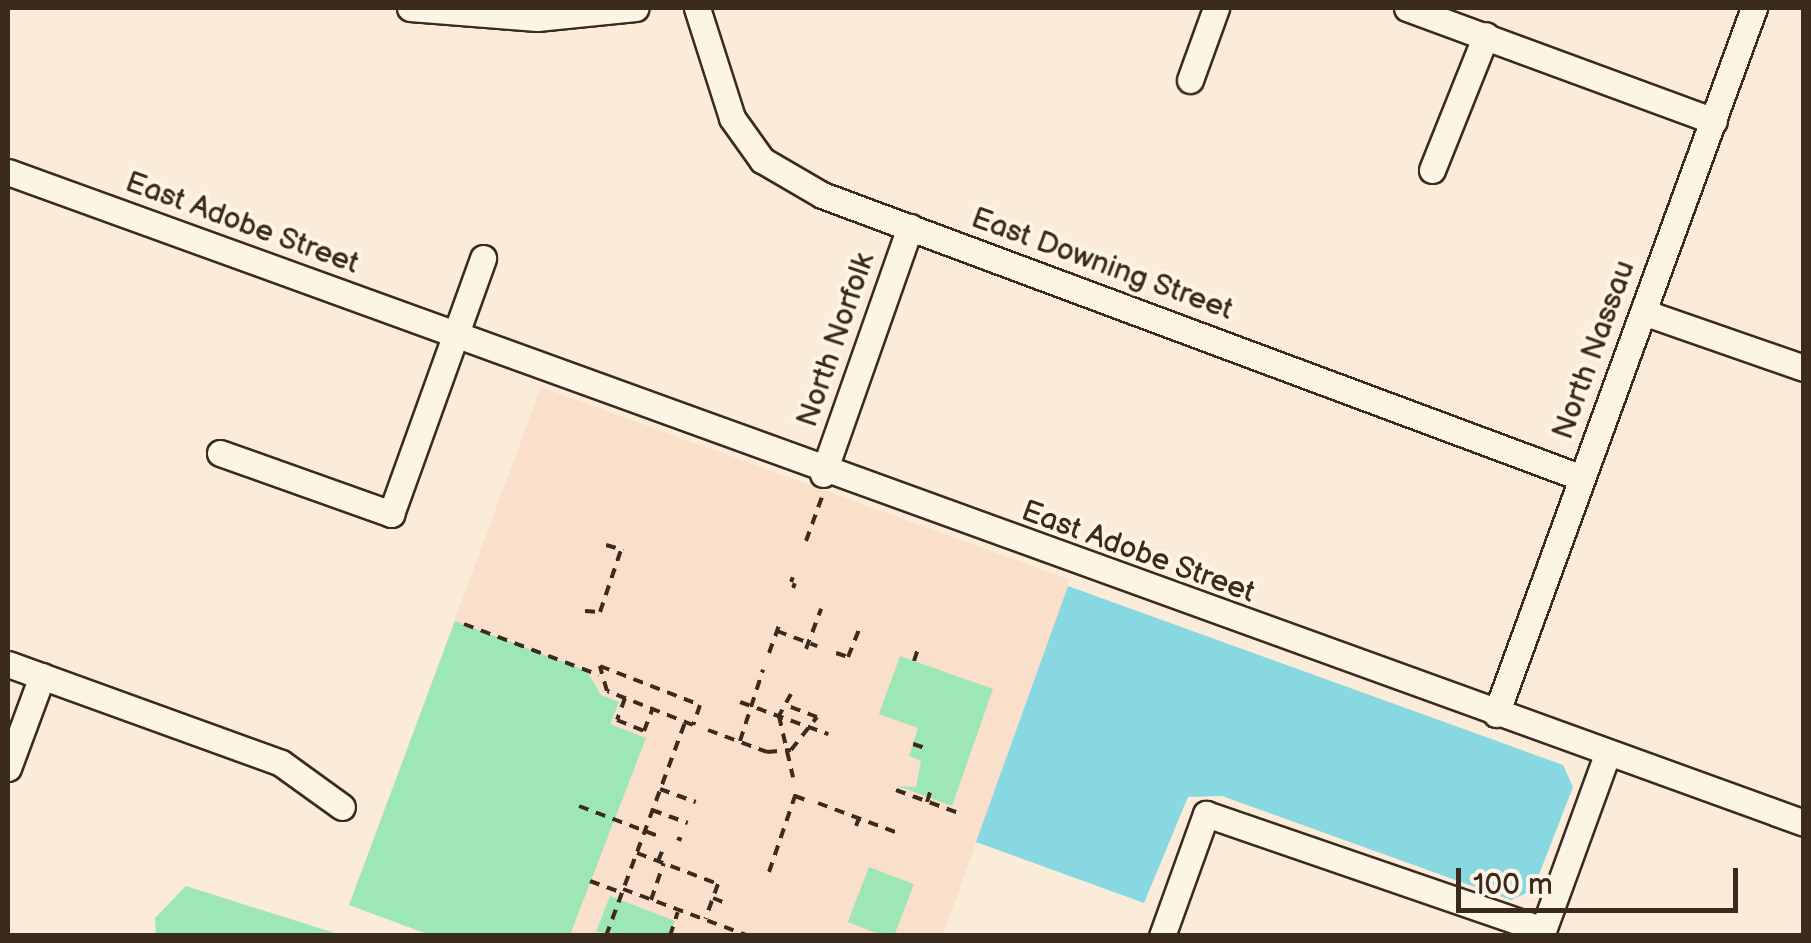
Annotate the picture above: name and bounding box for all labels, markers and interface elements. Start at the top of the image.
street label: East Adobe Street [120,164,364,282]
street label: East Downing Street [966,200,1238,328]
street label: North Norfolk [789,248,883,432]
street label: North Nassau [1545,256,1643,444]
street label: East Adobe Street [1016,493,1260,611]
scale bar [1461,848,1744,910]
text: 100 m [1473,867,1553,903]

